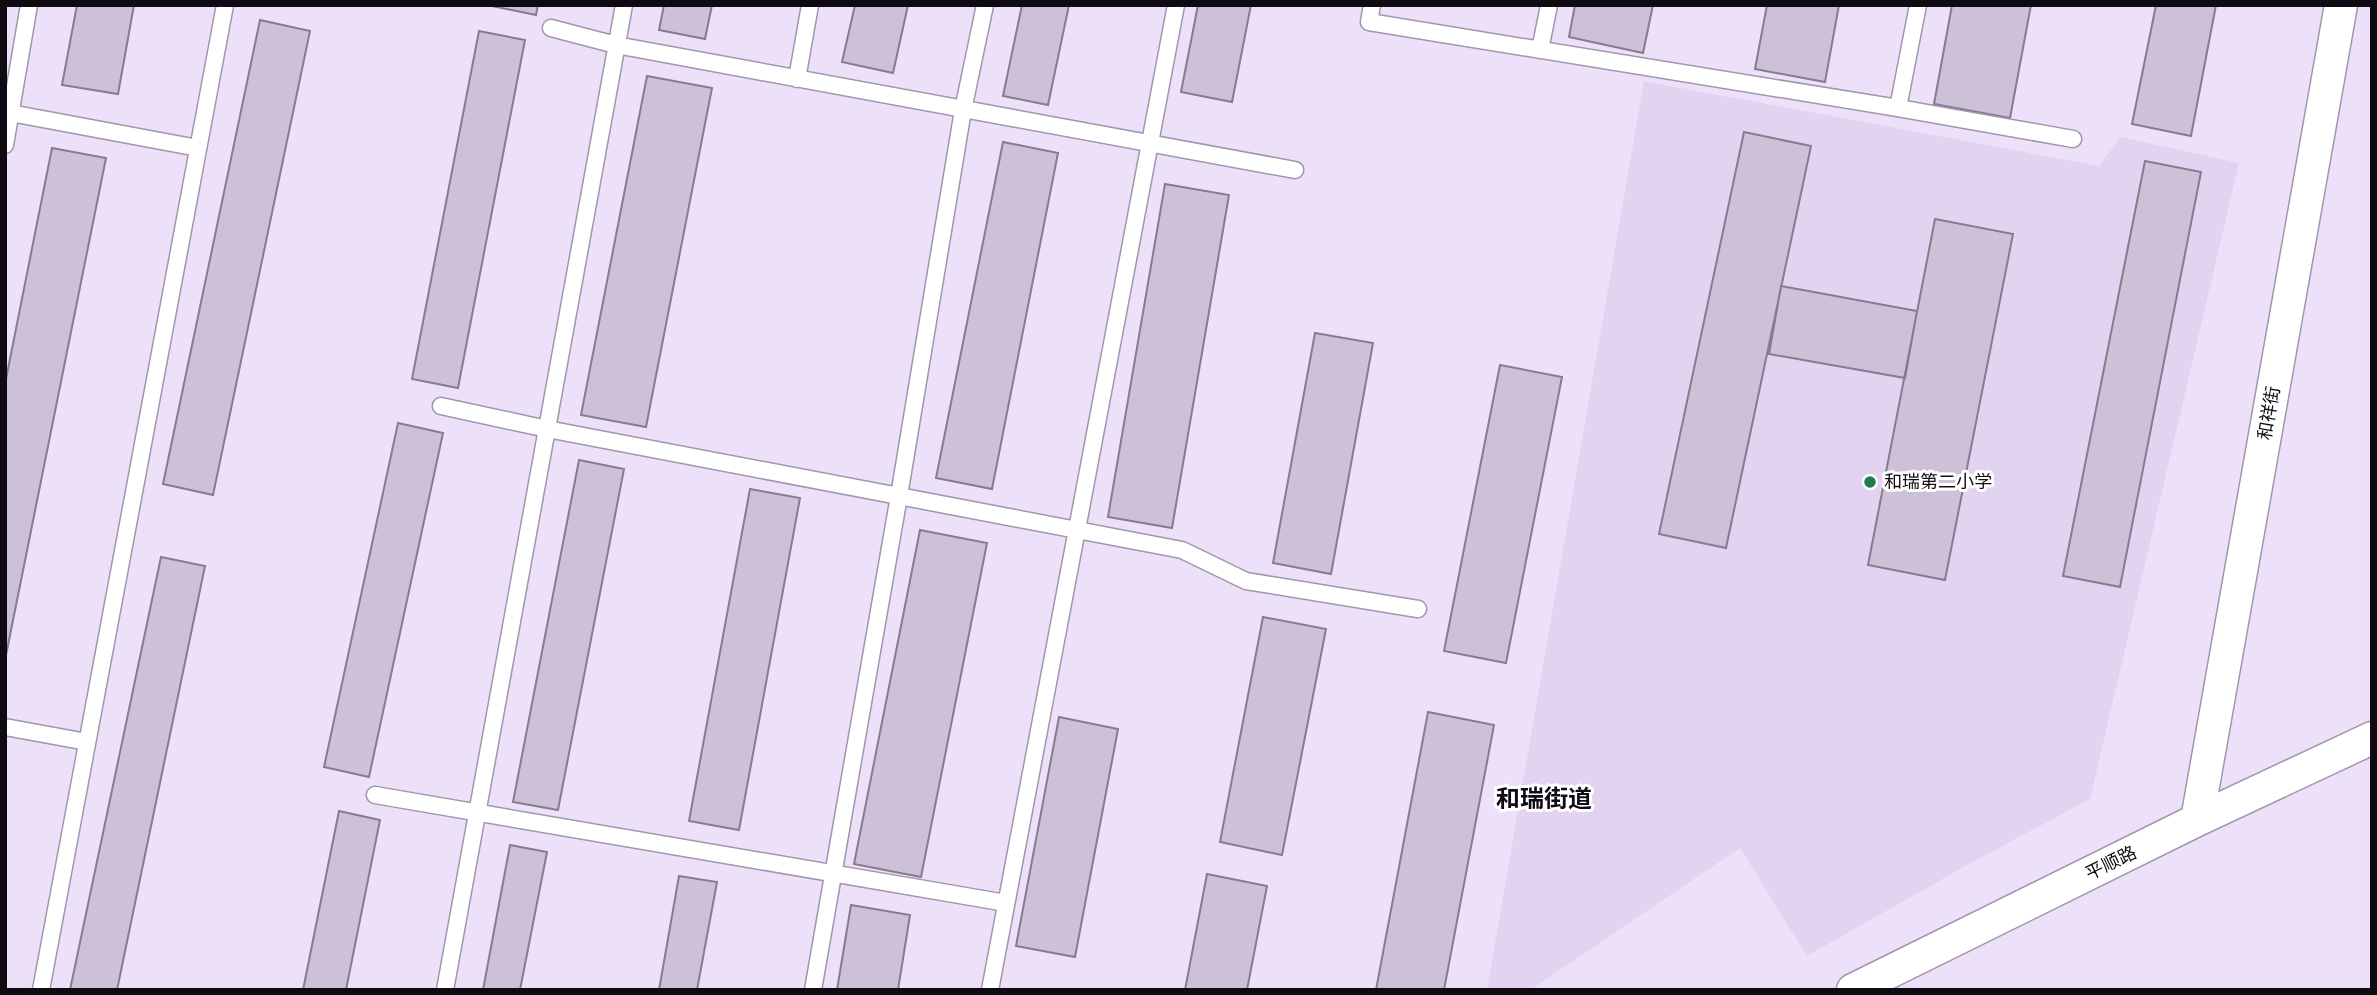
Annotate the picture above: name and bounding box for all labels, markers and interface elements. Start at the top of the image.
street label: 和祥街 [2253,385,2284,441]
place label: 和瑞第二小学 [1884,471,1992,492]
marker: 和瑞第二小学 [1862,474,1878,490]
district label: 和瑞街道 [1496,785,1592,813]
street label: 平顺路 [2082,841,2140,884]

